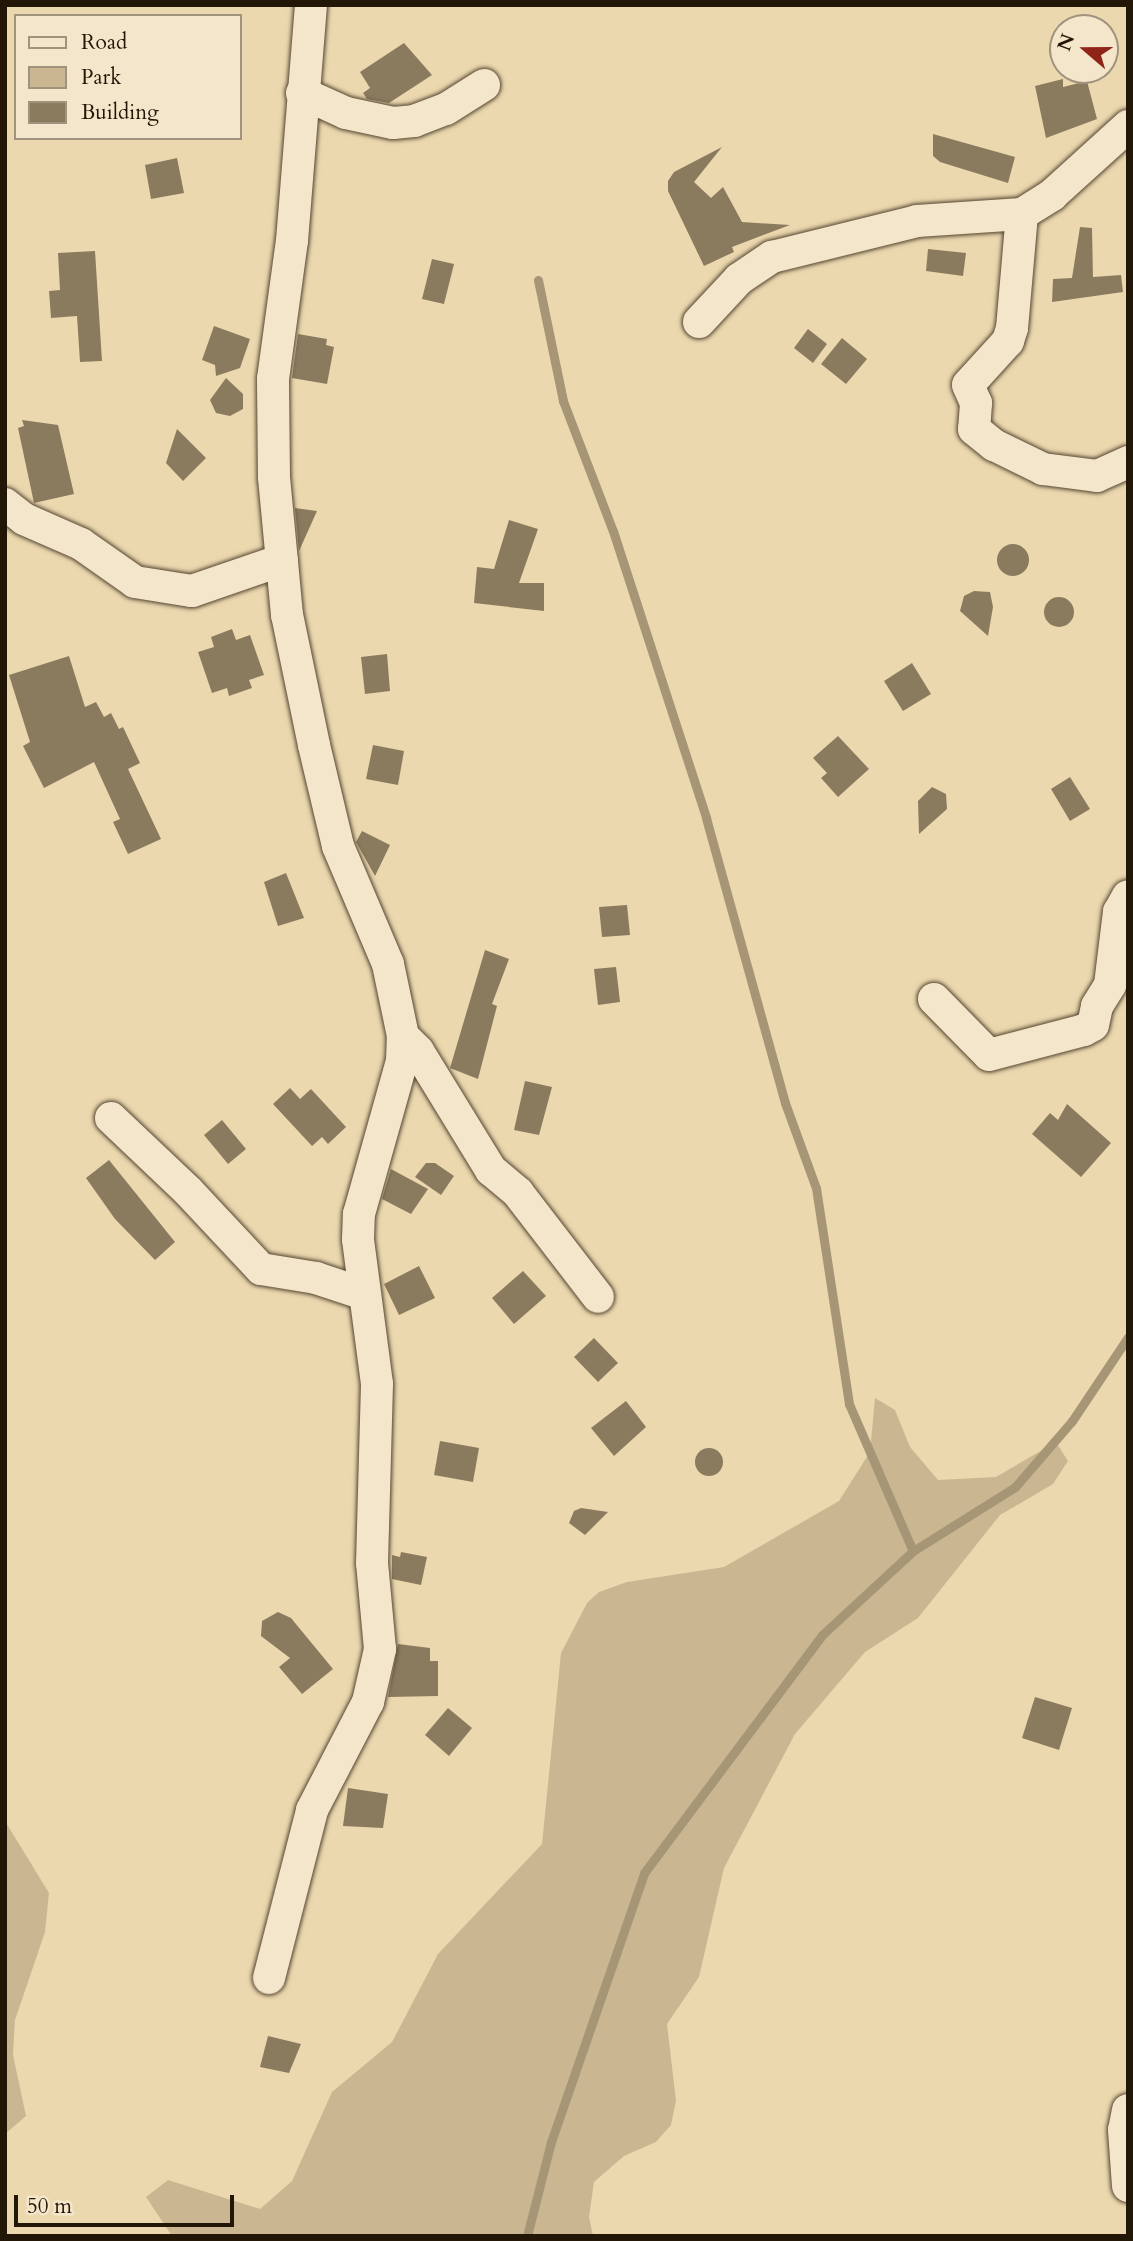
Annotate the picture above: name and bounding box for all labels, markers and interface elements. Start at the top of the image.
legend [14,14,242,140]
north arrow [1049,14,1119,84]
text: Road [81,28,127,57]
text: N [1051,30,1081,55]
text: Park [81,63,121,92]
text: Building [81,98,159,127]
scale bar [18,2182,238,2226]
text: 50 m [27,2192,72,2221]

